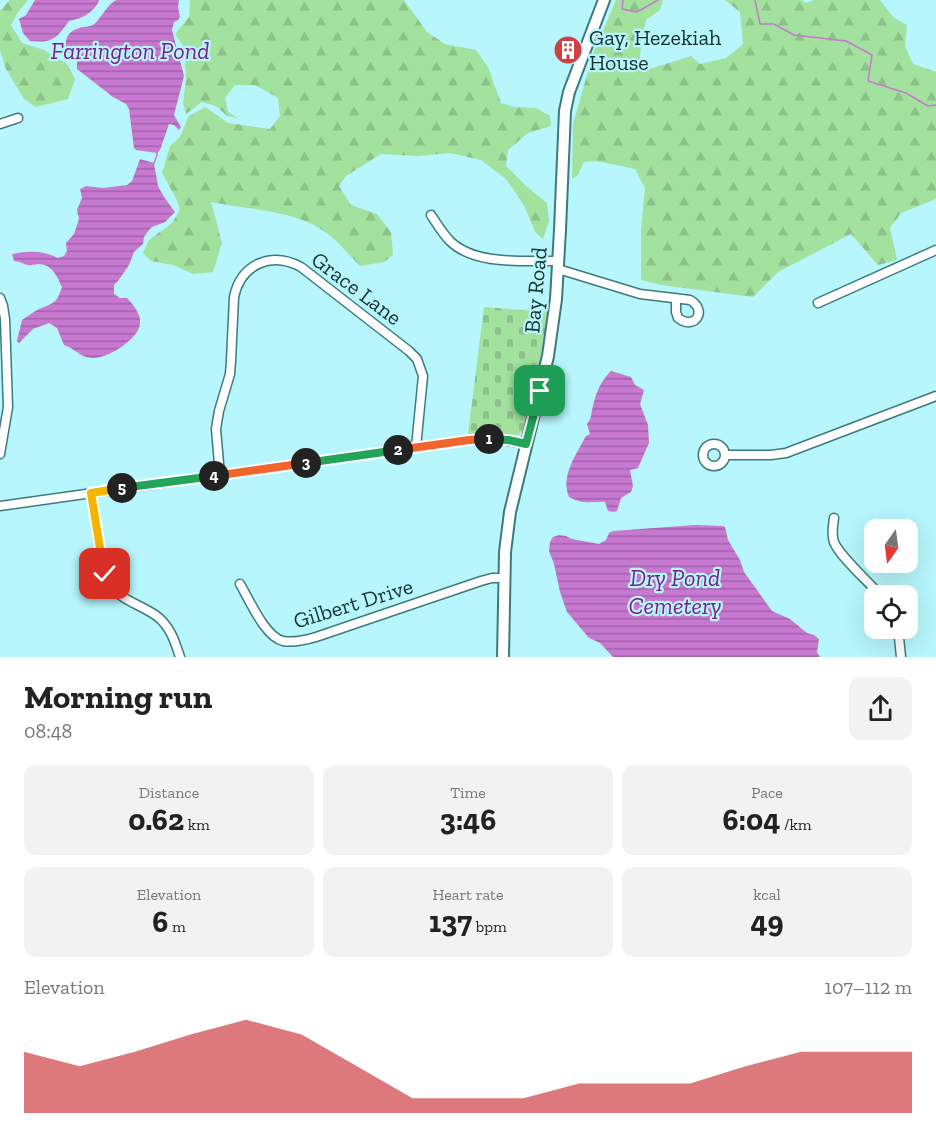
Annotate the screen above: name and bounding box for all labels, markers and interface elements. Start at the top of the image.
place label: Gay, Hezekiah House [589,24,722,76]
building icon: Gay, Hezekiah House [552,34,584,66]
water label: Farrington Pond [51,36,209,65]
street label: Grace Lane [306,246,407,331]
street label: Bay Road [518,246,553,334]
pin [514,365,565,416]
icon: arrive [523,374,556,407]
pin: 1 [474,424,504,454]
text: 1 [486,429,492,448]
pin: 2 [383,435,413,465]
text: 2 [394,440,402,459]
pin: 3 [291,448,321,478]
text: 3 [302,453,310,472]
pin: 4 [199,461,229,491]
text: 4 [209,466,219,485]
pin: 5 [107,473,137,503]
text: 5 [118,478,126,497]
north arrow [864,519,918,573]
map controls [864,519,918,639]
pin [79,548,130,599]
icon: check [88,557,121,590]
water label: Dry Pond Cemetery [628,563,722,620]
street label: Gilbert Drive [290,573,416,634]
button: locate [864,585,918,639]
text: Morning run [24,677,212,716]
button: share [849,677,912,740]
text: 08:48 [24,719,72,743]
text: Distance [139,783,199,802]
text: Time [450,783,486,802]
text: Pace [751,783,783,802]
text: 0.62 [128,802,184,838]
text: 3:46 [440,802,496,838]
text: 6:04 [722,802,780,838]
text: km [184,815,210,834]
text: /km [780,815,812,834]
text: Elevation [137,885,201,904]
text: Heart rate [432,885,504,904]
text: kcal [753,885,781,904]
text: 6 [152,904,168,940]
text: 137 [429,904,472,940]
text: 49 [750,904,784,940]
text: m [168,917,186,936]
text: bpm [472,917,507,936]
text: Elevation [24,975,105,999]
text: 107–112 m [824,975,912,999]

